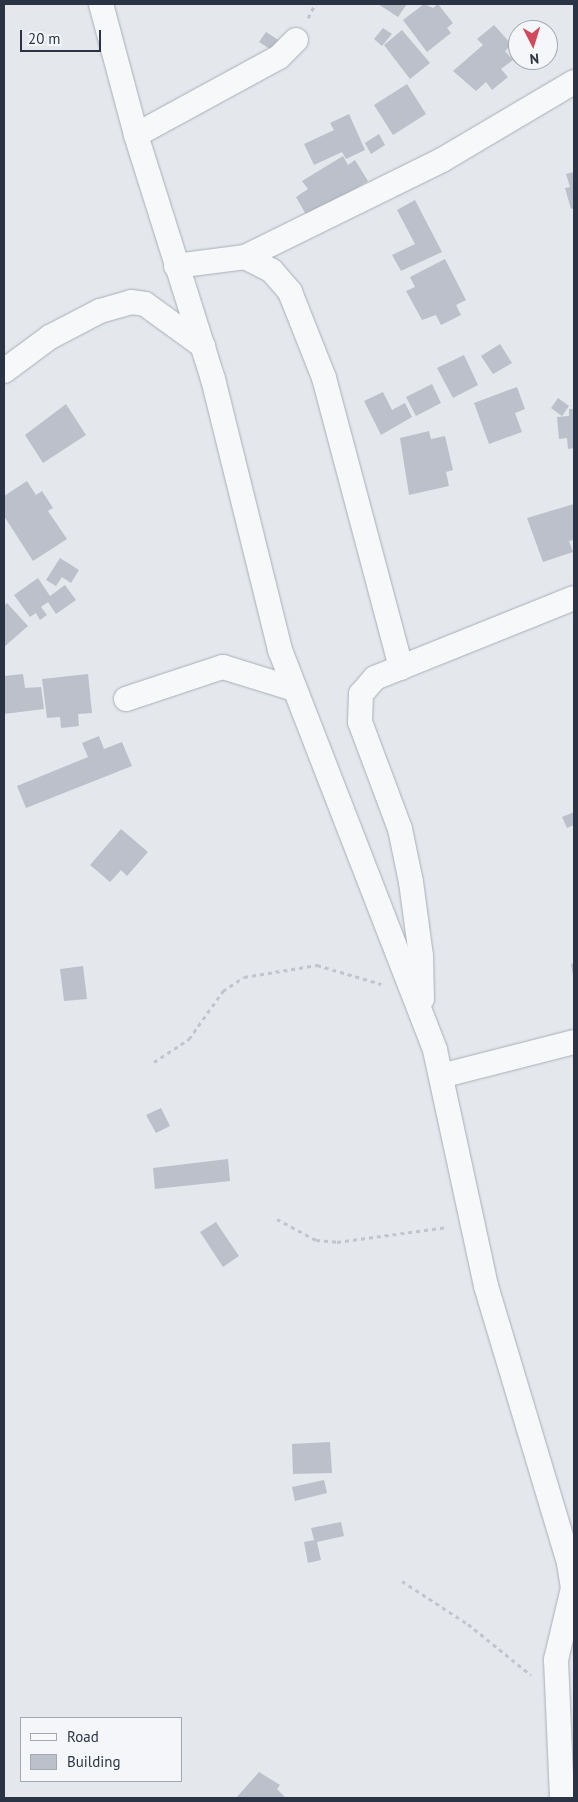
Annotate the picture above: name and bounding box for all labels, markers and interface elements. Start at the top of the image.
scale bar [22,20,104,52]
north arrow [508,20,558,70]
text: 20 m [28,29,61,48]
text: N [529,50,540,68]
legend [20,1717,182,1782]
text: Road [67,1727,99,1746]
text: Building [67,1752,121,1771]

